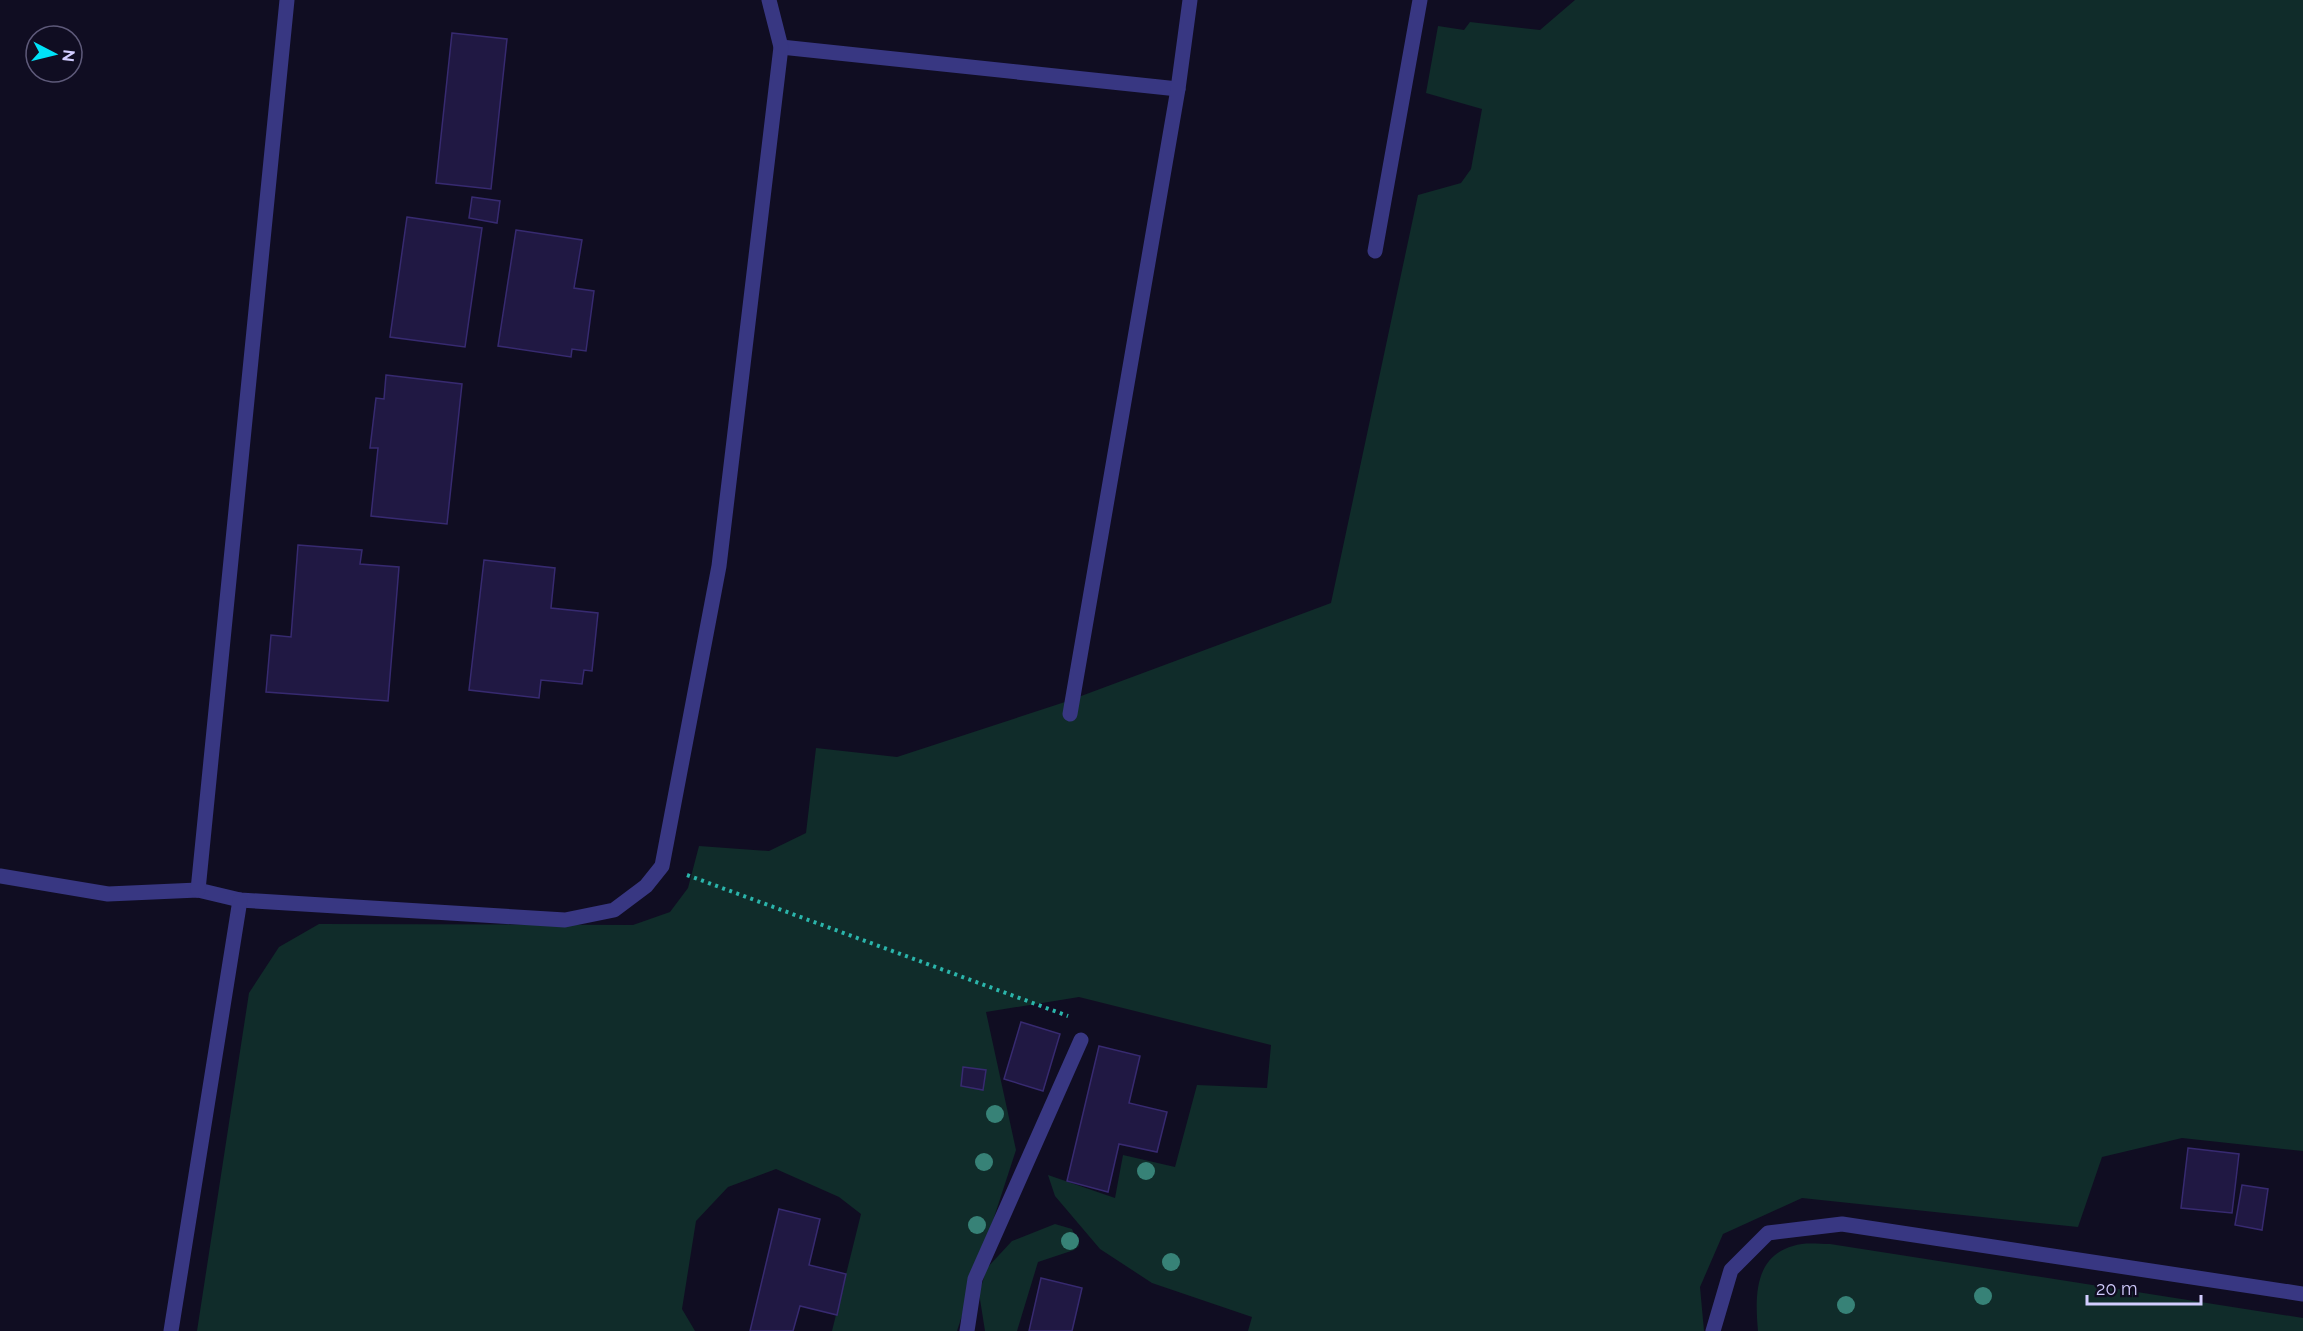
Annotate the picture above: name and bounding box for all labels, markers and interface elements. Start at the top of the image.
north arrow [24,24,84,84]
text: N [58,49,79,63]
scale bar [2087,1268,2201,1306]
text: 20 m [2096,1278,2138,1299]

